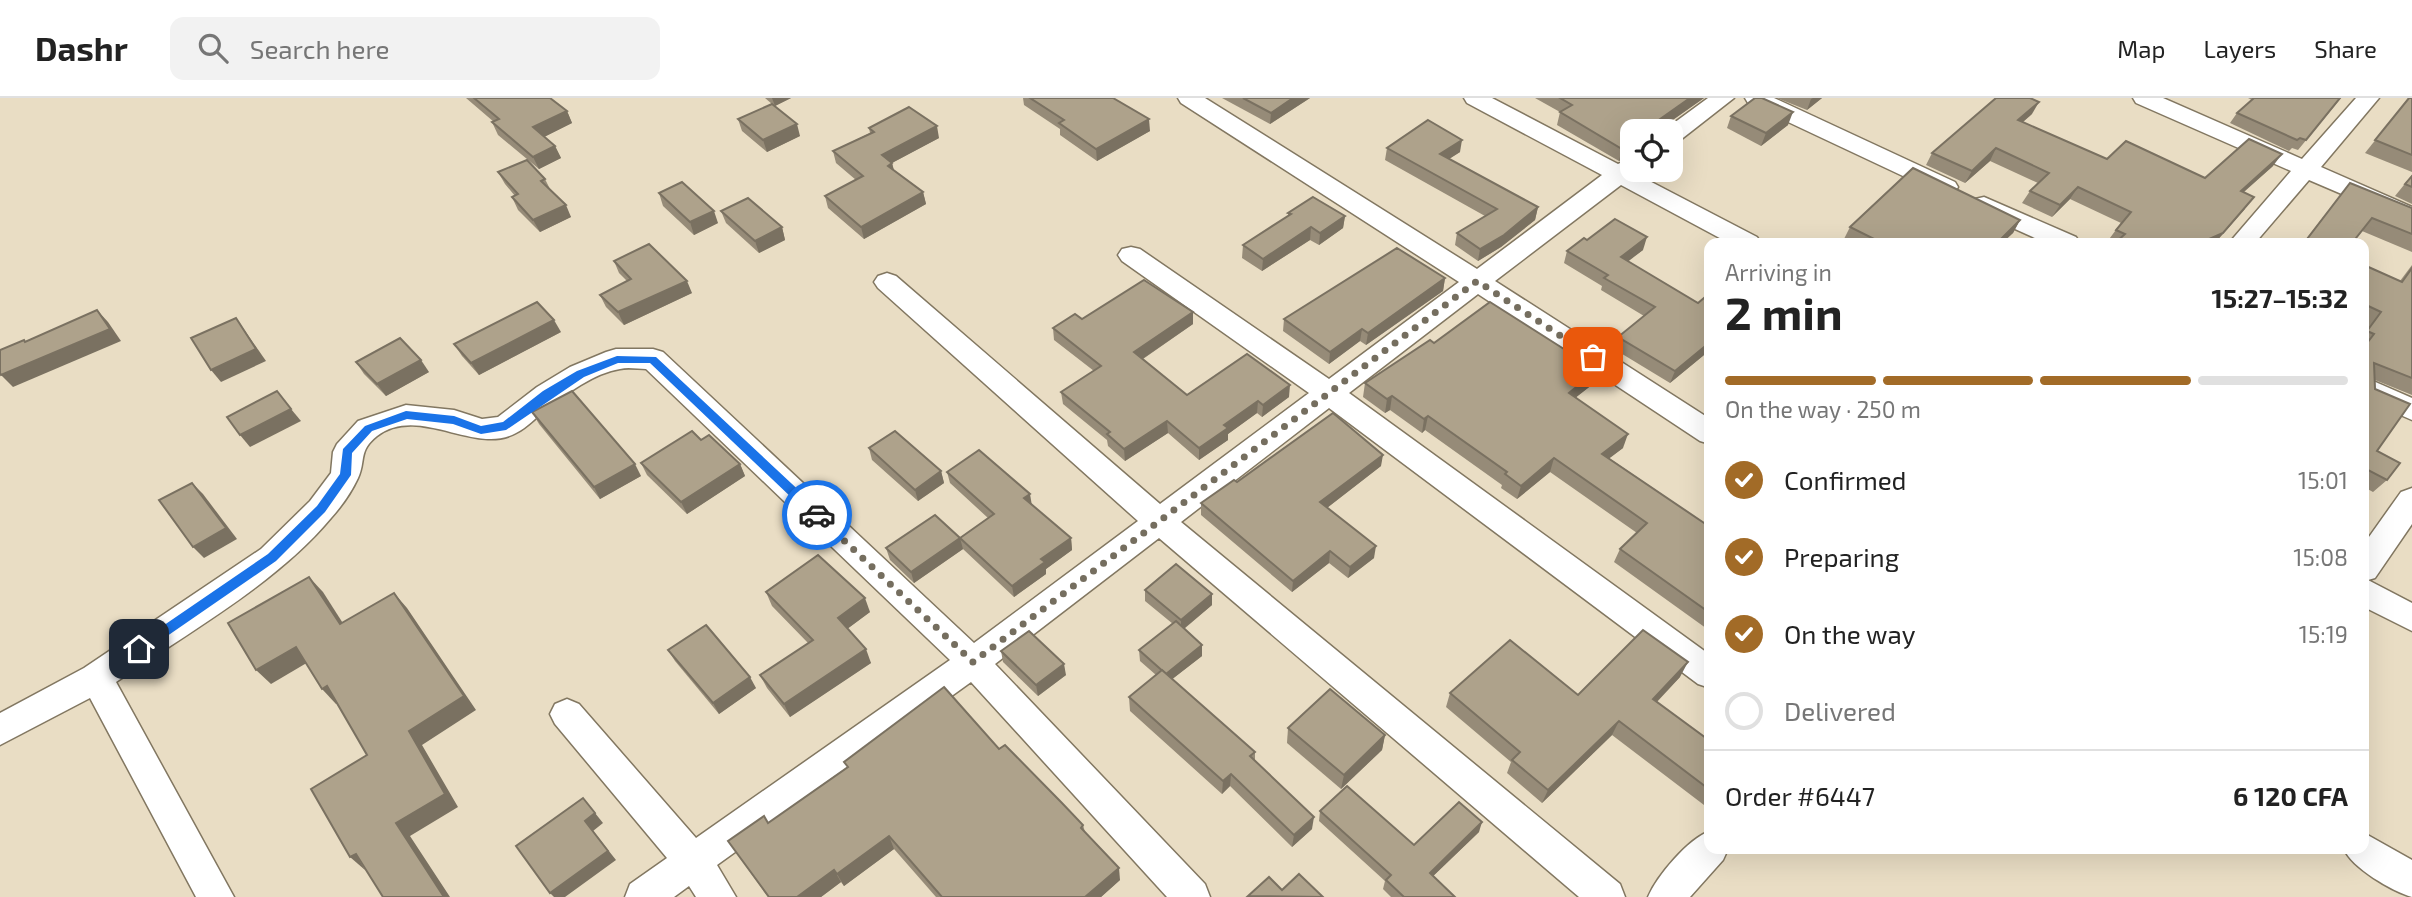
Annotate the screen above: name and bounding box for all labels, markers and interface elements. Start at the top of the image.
search box [170,17,660,80]
text: Dashr [35,28,128,68]
icon: search [194,29,232,67]
text: Search here [250,33,389,64]
text: Map [2117,34,2165,63]
text: Layers [2203,34,2276,63]
text: Share [2314,34,2377,63]
map controls [1620,119,1683,182]
button: locate [1620,119,1683,182]
text: Arriving in [1725,258,1832,286]
text: 15:27–15:32 [2212,282,2348,313]
text: 2 min [1725,284,1843,339]
pin [1563,327,1623,387]
icon: bag [1574,338,1612,376]
text: On the way · 250 m [1725,395,1921,423]
icon: check [1725,461,1763,499]
text: Confirmed [1784,464,1907,495]
text: 15:01 [2298,466,2348,494]
courier [782,480,852,550]
icon: car [798,496,836,534]
icon: check [1725,538,1763,576]
text: Preparing [1784,541,1899,572]
text: 15:08 [2293,543,2348,571]
icon: check [1725,615,1763,653]
text: On the way [1784,618,1915,649]
pin [109,619,169,679]
text: 15:19 [2299,620,2348,648]
icon: home [120,630,158,668]
text: Delivered [1784,695,1896,726]
text: Order #6447 [1725,780,1875,811]
text: 6 120 CFA [2233,780,2348,811]

